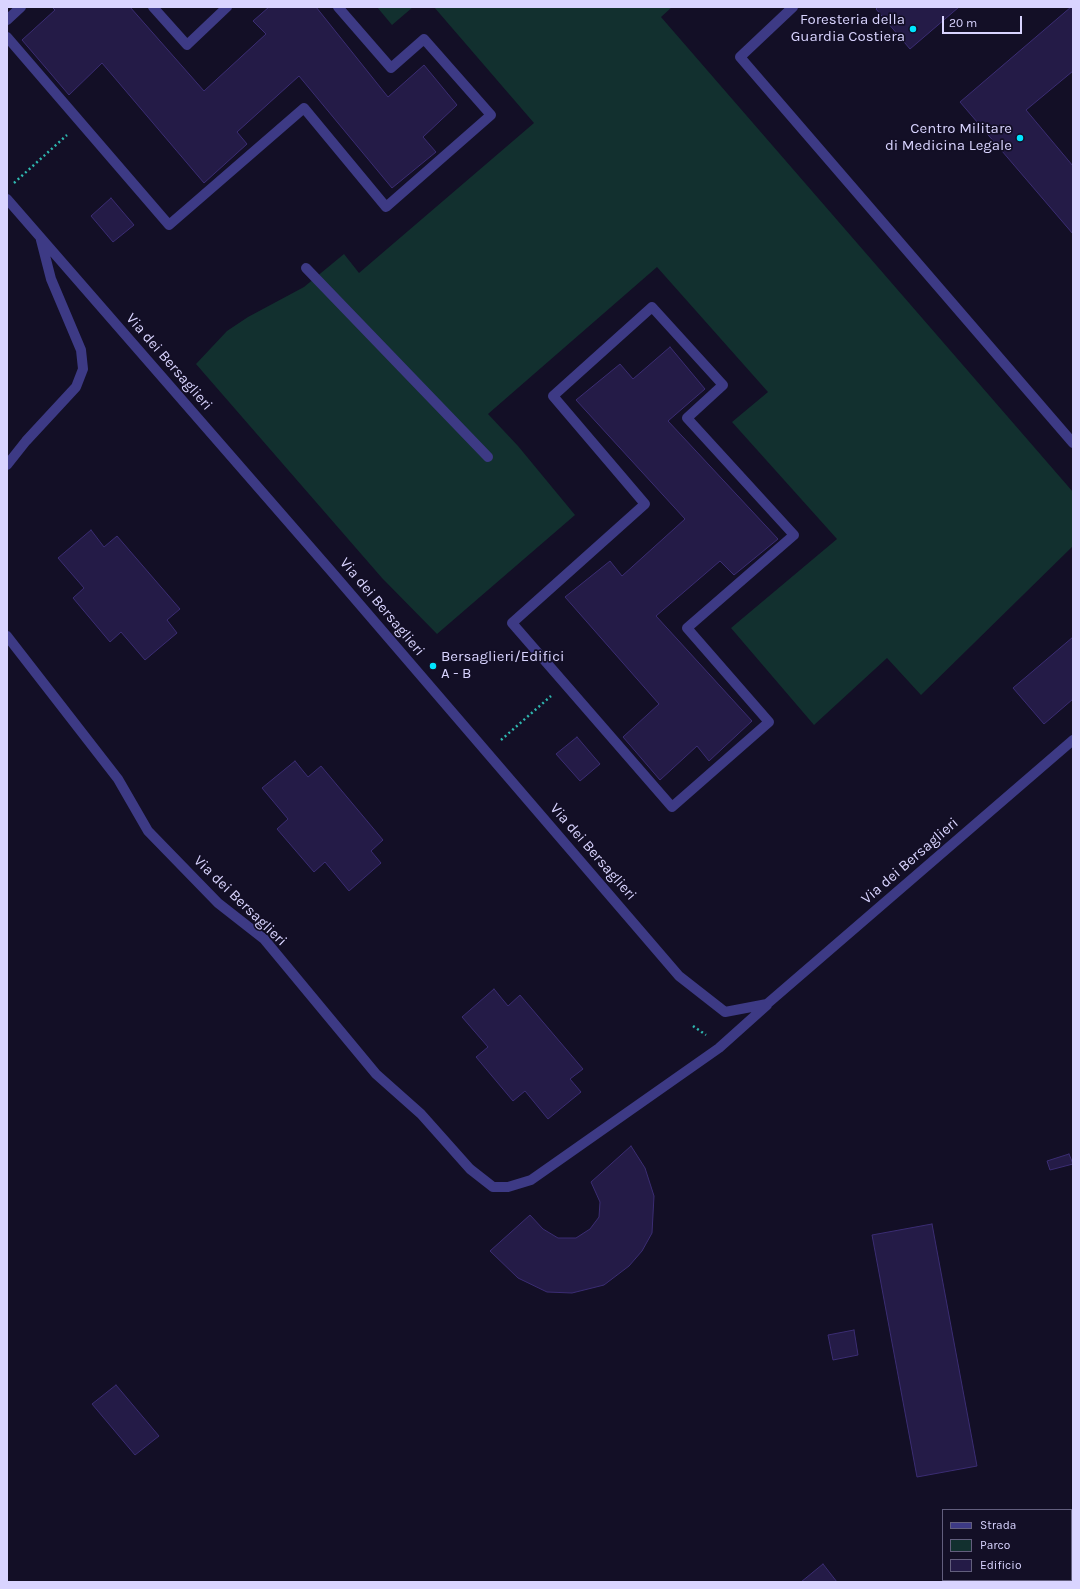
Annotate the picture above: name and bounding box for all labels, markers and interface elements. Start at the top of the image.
scale bar [944,8,1024,34]
place label: Foresteria della Guardia Costiera [791,11,905,46]
text: 20 m [949,16,977,30]
marker: Foresteria della Guardia Costiera [908,24,918,34]
place label: Centro Militare di Medicina Legale [885,120,1012,155]
marker: Centro Militare di Medicina Legale [1015,133,1025,143]
street label: Via dei Bersaglieri [122,310,216,414]
street label: Via dei Bersaglieri [336,554,428,660]
place label: Bersaglieri/Edifici A - B [441,648,564,683]
marker: Bersaglieri/Edifici A - B [428,661,438,671]
street label: Via dei Bersaglieri [546,800,640,904]
street label: Via dei Bersaglieri [858,814,962,908]
street label: Via dei Bersaglieri [190,852,290,950]
legend [942,1509,1072,1581]
text: Strada [980,1518,1016,1532]
text: Parco [980,1538,1010,1552]
text: Edificio [980,1558,1021,1572]

